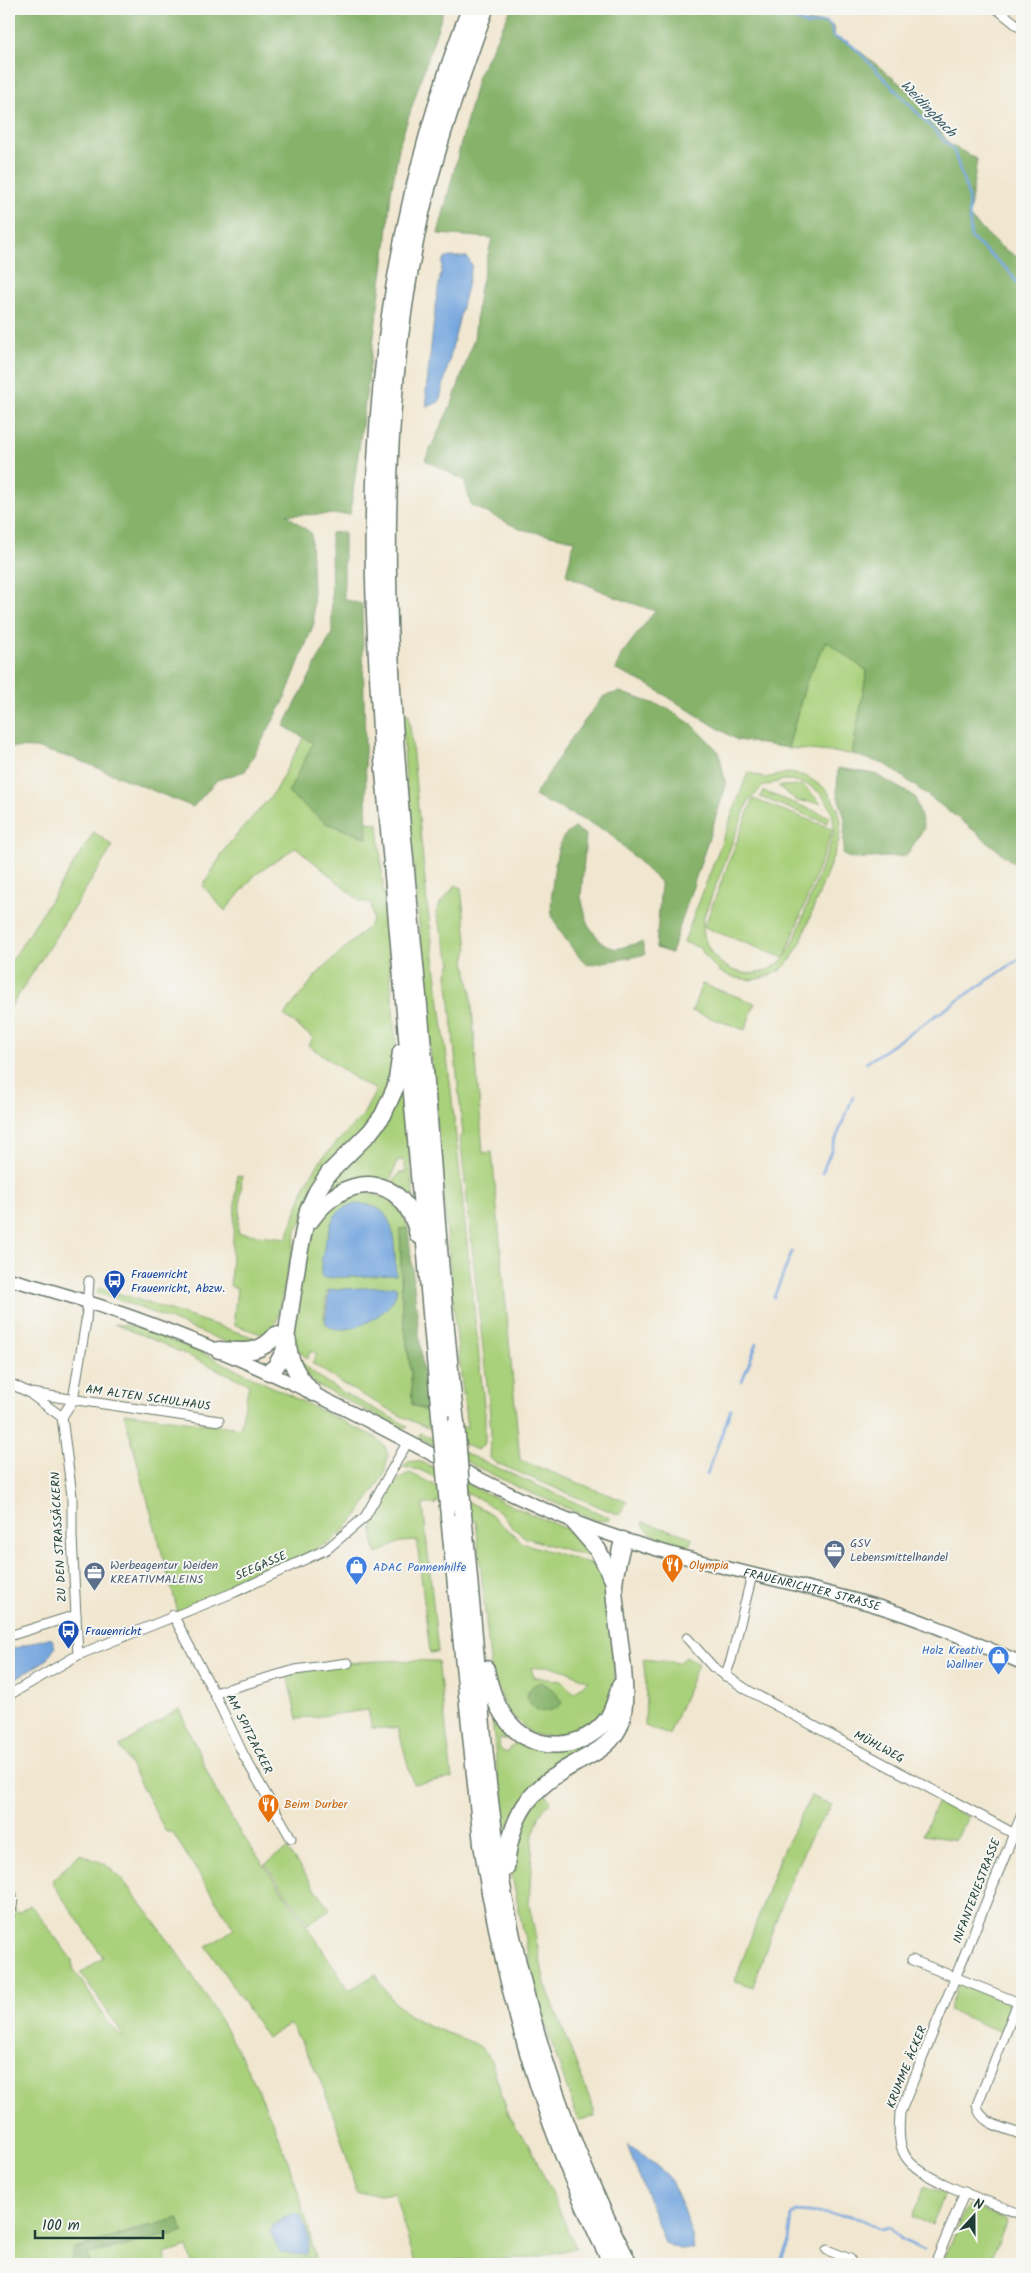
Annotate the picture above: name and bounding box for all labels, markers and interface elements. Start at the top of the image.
water label: Weidingbach [895,75,962,144]
place label: Frauenricht Frauenricht, Abzw. [131,1265,225,1298]
bus stop icon: Frauenricht Frauenricht, Abzw. [103,1269,127,1300]
street label: AM ALTEN SCHULHAUS [84,1380,212,1416]
street label: ZU DEN STRASSÄCKERN [46,1471,72,1603]
place label: GSV Lebensmittelhandel [850,1534,948,1567]
office icon: GSV Lebensmittelhandel [822,1538,846,1569]
street label: SEEGASSE [232,1546,291,1586]
restaurant icon: Olympia [661,1553,685,1584]
shop icon: ADAC Pannenhilfe [345,1555,369,1586]
place label: Werbeagentur Weiden KREATIVMALEINS [110,1556,218,1589]
place label: Olympia [689,1556,729,1575]
place label: ADAC Pannenhilfe [373,1558,467,1577]
office icon: Werbeagentur Weiden KREATIVMALEINS [82,1560,106,1591]
street label: FRAUENRICHTER STRASSE [741,1563,884,1617]
bus stop icon: Frauenricht [57,1619,81,1650]
place label: Frauenricht [85,1622,142,1641]
place label: Holz Kreativ Wallner [922,1641,984,1674]
shop icon: Holz Kreativ Wallner [987,1645,1011,1676]
street label: AM SPITZACKER [221,1691,277,1777]
street label: MÜHLWEG [850,1726,908,1768]
restaurant icon: Beim Durber [256,1792,280,1823]
place label: Beim Durber [284,1795,348,1814]
street label: INFANTERIESTRASSE [948,1835,1006,1946]
street label: KRUMME ÄCKER [882,2023,932,2111]
north arrow [948,2190,998,2240]
text: N [970,2193,987,2217]
scale bar [35,2208,162,2240]
text: 100 m [42,2214,80,2238]

